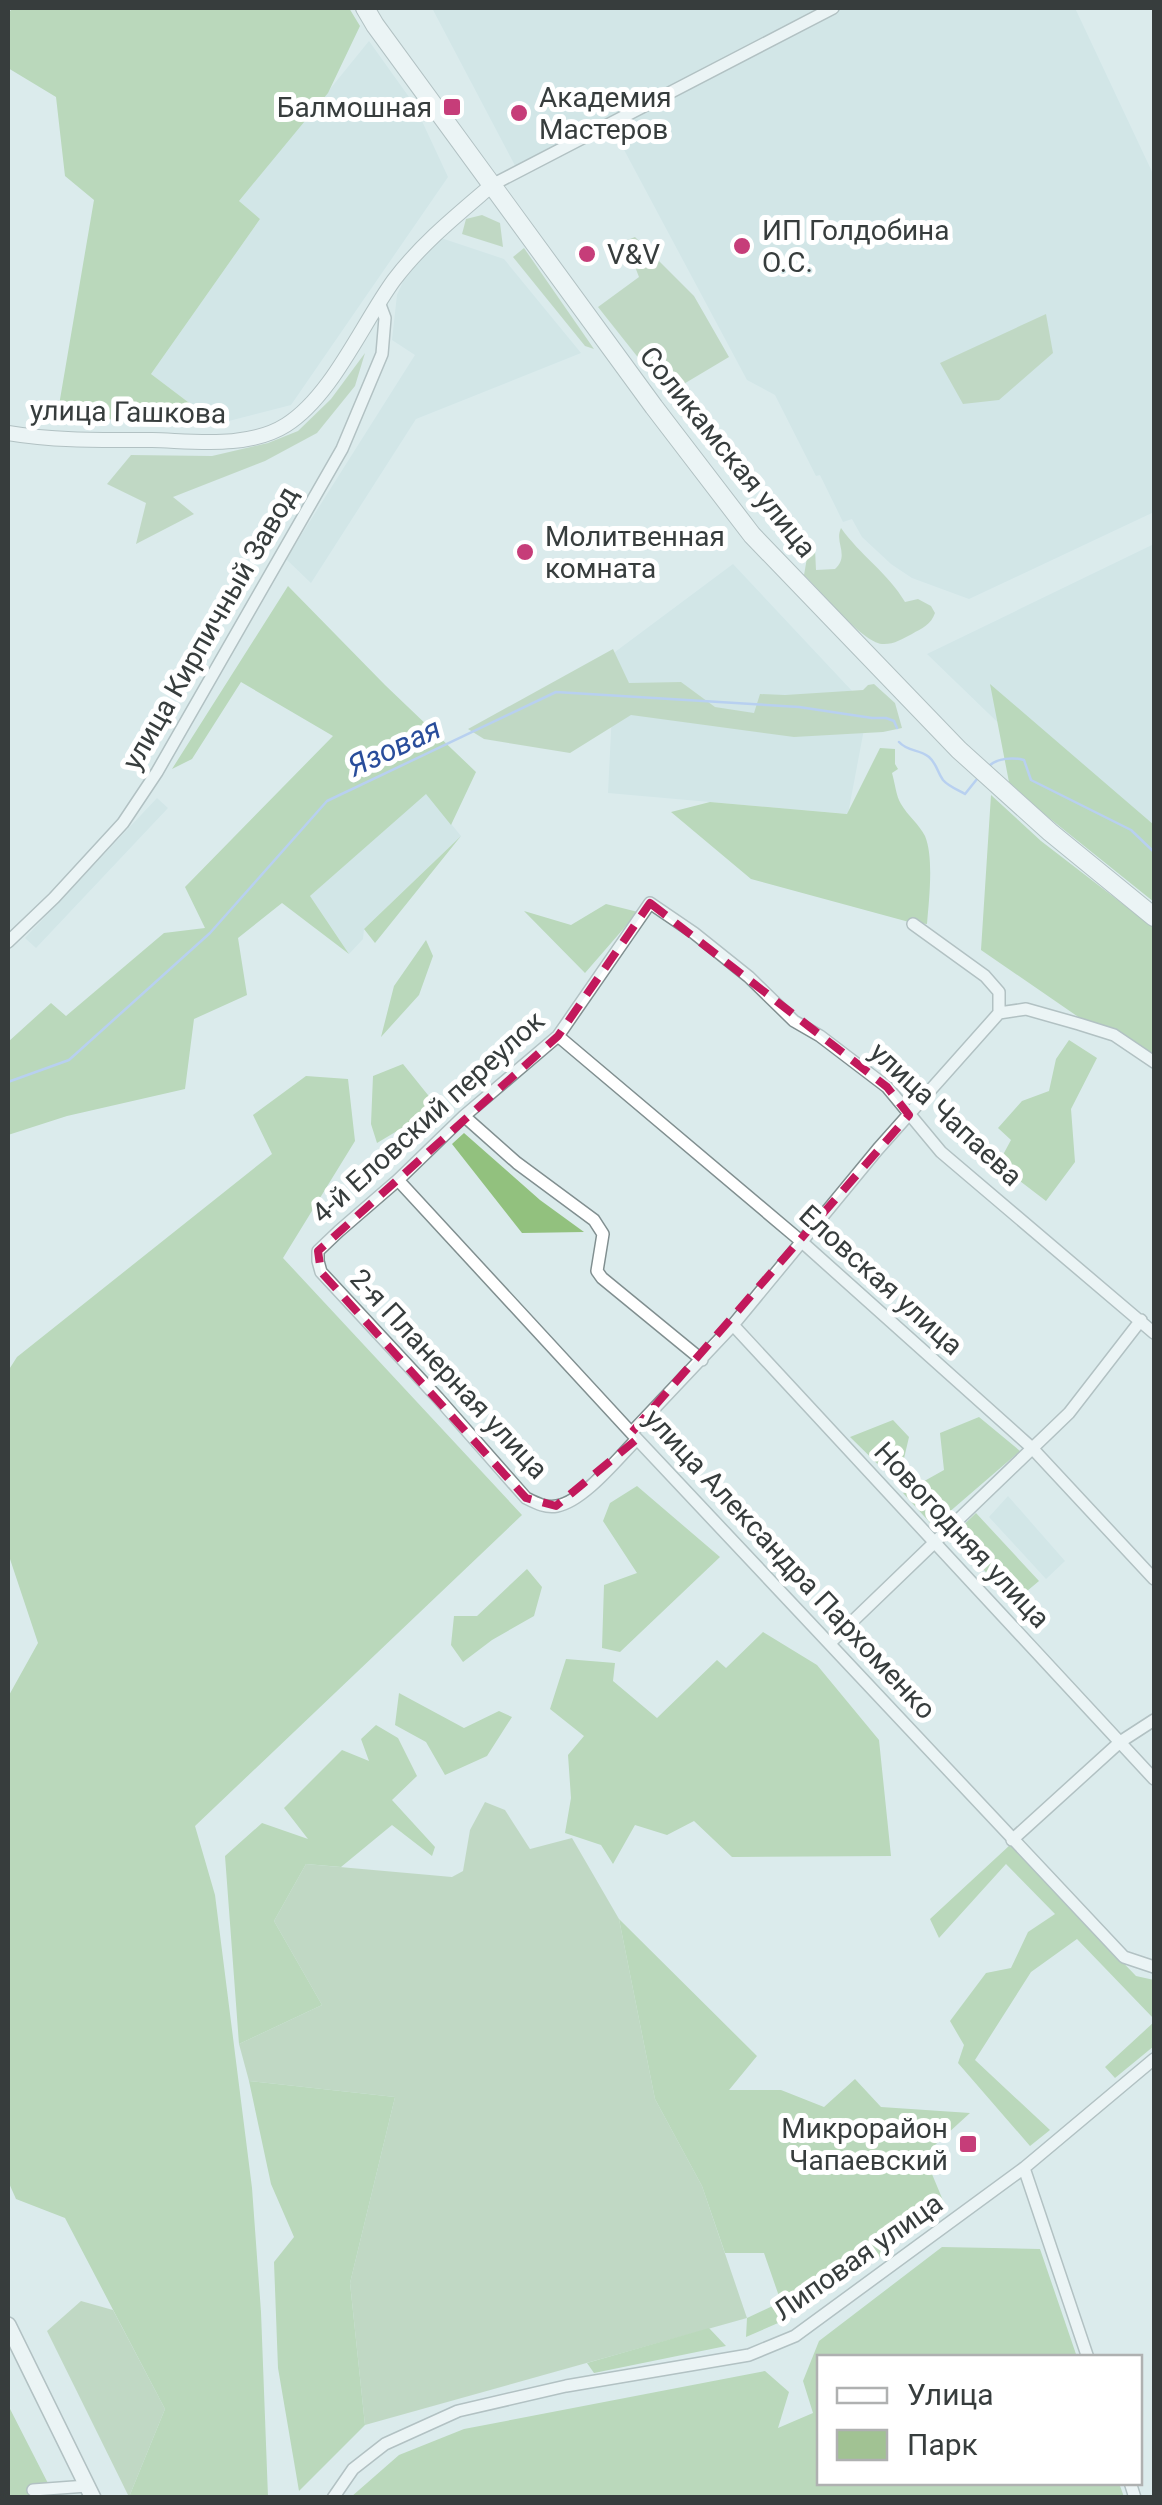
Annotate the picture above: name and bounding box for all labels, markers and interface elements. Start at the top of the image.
place label: Академия Мастеров [539,81,672,146]
place label: Балмошная [277,91,432,124]
marker: Балмошная [441,96,463,118]
marker: Академия Мастеров [508,102,530,124]
place label: ИП Голдобина О.С. [762,214,950,279]
marker: ИП Голдобина О.С. [731,235,753,257]
place label: V&V [607,238,660,271]
marker: V&V [576,243,598,265]
street label: Соликамская улица [633,340,823,564]
street label: улица Гашкова [30,394,226,430]
street label: улица Кирпичный Завод [115,480,305,776]
place label: Молитвенная комната [545,520,725,585]
marker: Молитвенная комната [514,541,536,563]
water label: Язовая [341,710,446,784]
street label: 4-й Еловский переулок [305,1004,551,1230]
street label: улица Чапаева [863,1035,1029,1193]
street label: Еловская улица [793,1198,969,1362]
street label: 2-я Планерная улица [343,1262,555,1486]
street label: улица Александра Пархоменко [637,1402,943,1726]
street label: Новогодняя улица [867,1435,1057,1635]
place label: Микрорайон Чапаевский [781,2112,948,2177]
marker: Микрорайон Чапаевский [957,2133,979,2155]
street label: Липовая улица [767,2187,949,2327]
legend [817,2355,1142,2485]
text: Улица [907,2377,994,2412]
text: Парк [907,2427,978,2462]

